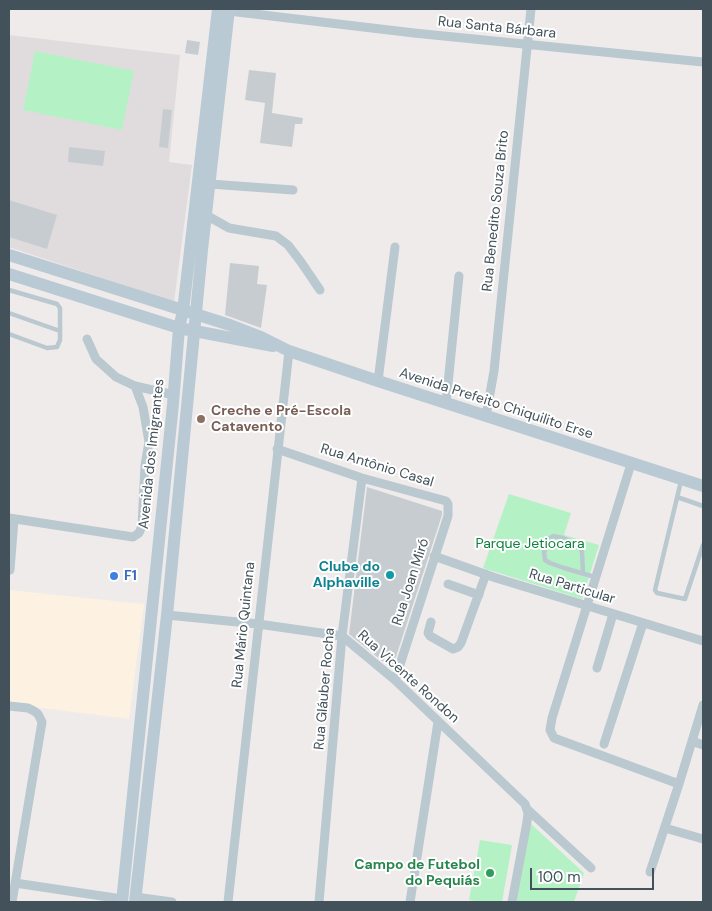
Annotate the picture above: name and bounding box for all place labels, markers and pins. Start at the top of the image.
place label: Creche e Pré-Escola Catavento [211,403,351,436]
marker: Creche e Pré-Escola Catavento [195,413,207,425]
place label: Clube do Alphaville [313,559,380,592]
place label: F1 [124,568,137,584]
marker: Clube do Alphaville [384,569,396,581]
marker: F1 [108,570,120,582]
place label: Campo de Futebol do Pequiás [354,857,480,890]
marker: Campo de Futebol do Pequiás [484,867,496,879]

